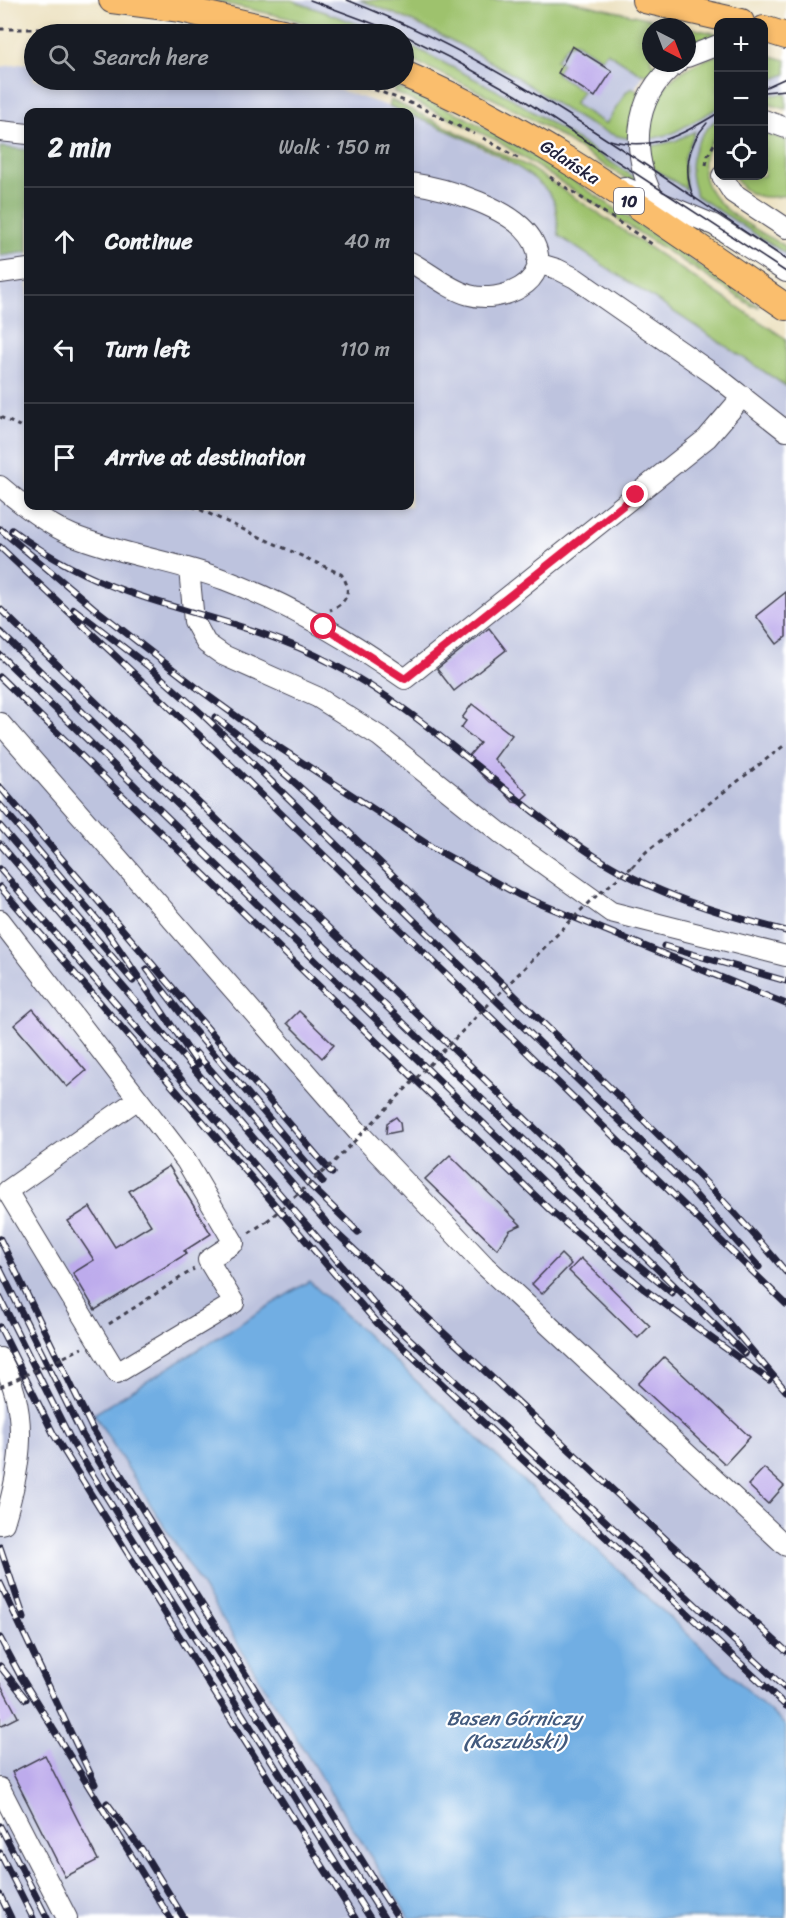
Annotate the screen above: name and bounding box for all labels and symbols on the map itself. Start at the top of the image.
north arrow [642,18,696,72]
street label: Gdańska [533,131,607,194]
road number: 10 [614,188,644,214]
route end [622,481,648,507]
route start [310,613,336,639]
water label: Basen Górniczy (Kaszubski) [446,1701,584,1759]

